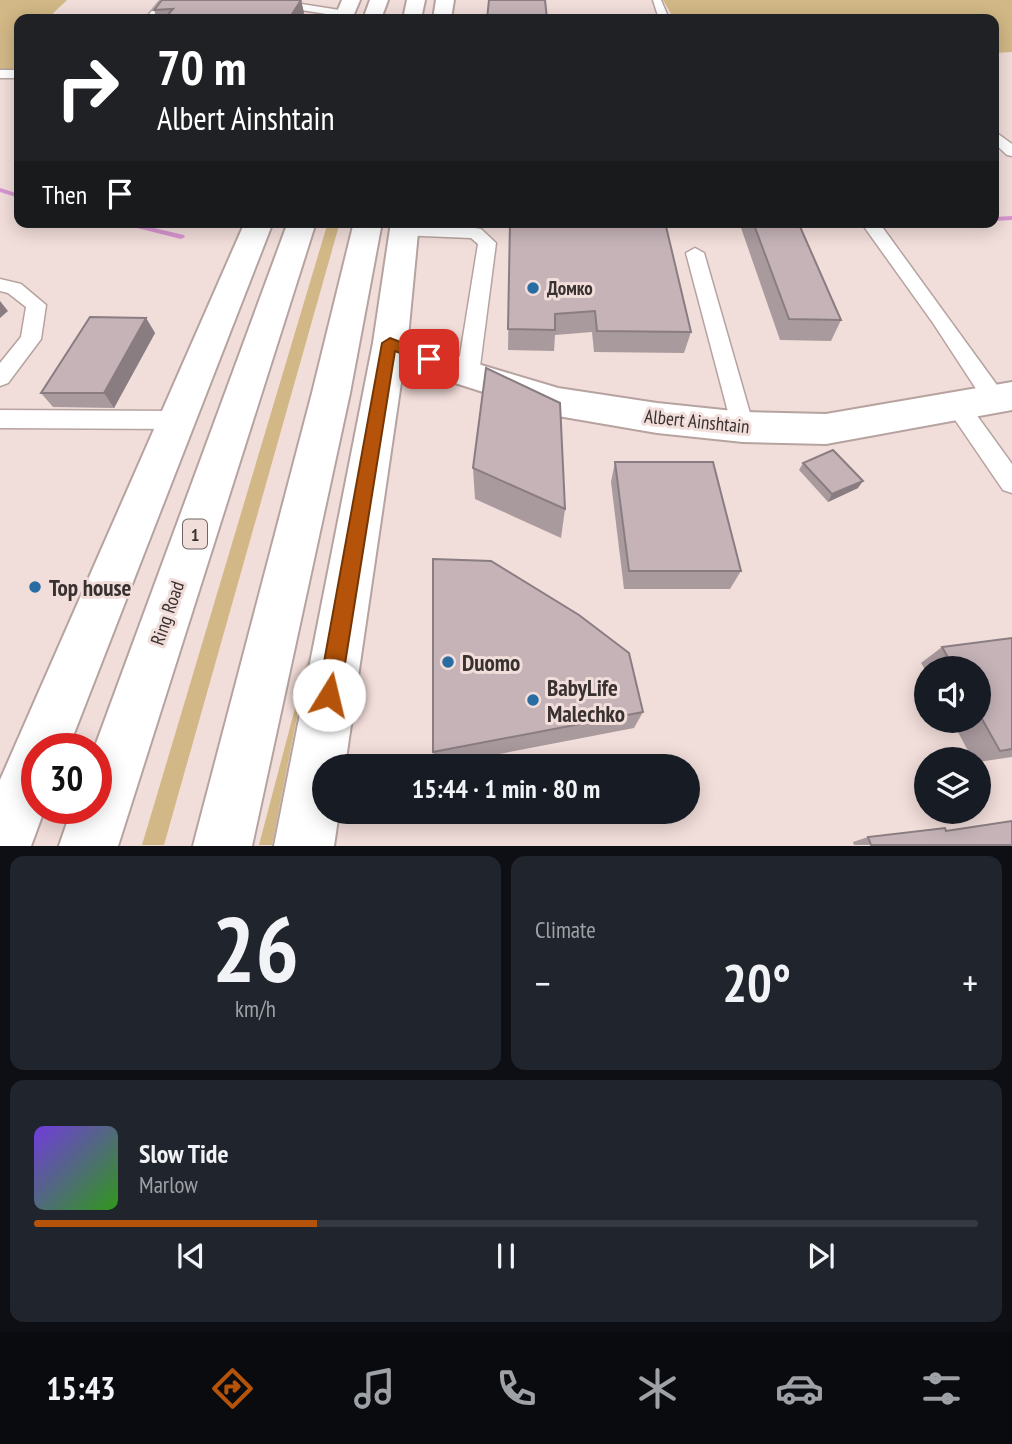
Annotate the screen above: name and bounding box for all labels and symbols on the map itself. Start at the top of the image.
place label: Домко [547,276,593,300]
marker: Домко [525,280,541,296]
pin [399,329,459,389]
street label: Albert Ainshtain [643,404,751,438]
road number: 1 [183,520,207,548]
place label: Top house [49,573,132,602]
street label: Ring Road [145,578,189,648]
marker: Top house [27,579,43,595]
place label: Duomo [462,648,520,677]
marker: Duomo [440,654,456,670]
position arrow [292,658,366,732]
place label: BabyLife Malechko [547,673,625,728]
marker: BabyLife Malechko [525,692,541,708]
speed limit sign: 30 [21,733,112,824]

